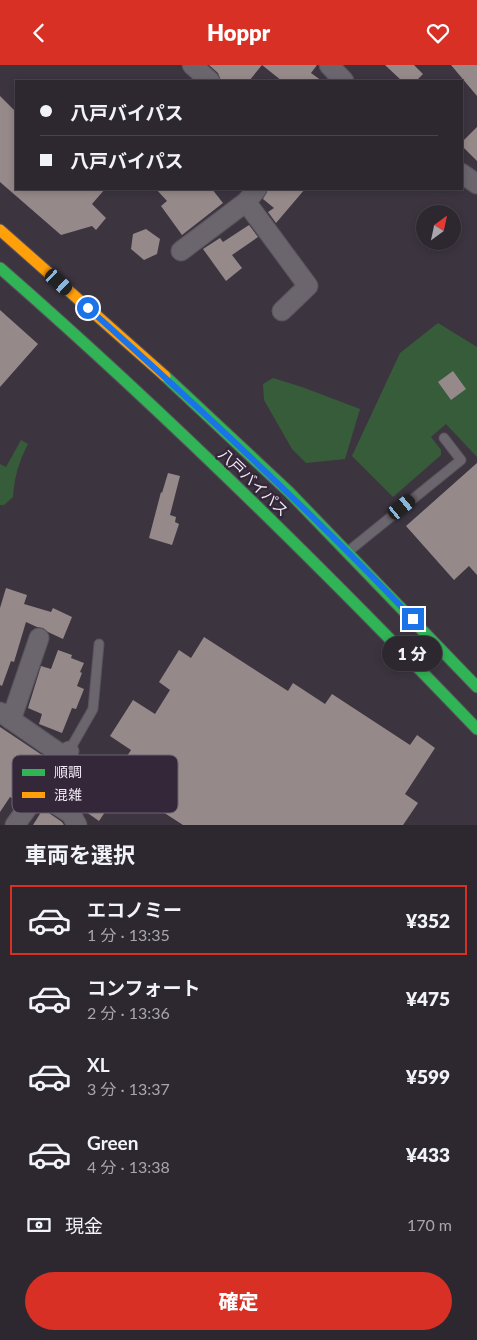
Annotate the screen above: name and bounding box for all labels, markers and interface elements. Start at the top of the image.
icon: back [25,19,53,47]
text: Hoppr [207,19,270,46]
icon: heart [424,19,452,47]
text: 八戸バイパス [70,101,184,124]
text: 八戸バイパス [70,149,184,172]
north arrow [416,205,461,250]
map controls [416,205,461,250]
car [42,266,75,298]
route start [77,297,99,319]
street label: 八戸バイパス [215,444,293,520]
car [385,492,418,522]
route end [402,608,424,630]
callout: 1 分 [383,637,443,671]
text: 1 分 [398,644,426,663]
legend [12,755,178,813]
text: 順調 [54,763,82,780]
text: 混雑 [54,786,82,803]
text: 車両を選択 [25,841,135,868]
icon: car [27,898,72,943]
text: エコノミー [87,898,182,921]
text: ¥352 [406,909,450,932]
text: 1 分 · 13:35 [87,925,170,944]
icon: car [27,976,72,1021]
text: コンフォート [87,976,200,999]
text: ¥475 [406,987,450,1010]
text: 2 分 · 13:36 [87,1003,170,1022]
text: XL [87,1053,110,1076]
icon: car [27,1054,72,1099]
text: ¥599 [406,1065,450,1088]
text: 3 分 · 13:37 [87,1079,170,1098]
text: Green [87,1131,138,1154]
icon: car [27,1132,72,1177]
text: ¥433 [406,1143,450,1166]
text: 4 分 · 13:38 [87,1157,170,1176]
icon: cash [25,1211,53,1239]
text: 現金 [65,1214,103,1237]
text: 170 m [407,1215,452,1234]
button: 確定 [25,1272,452,1330]

